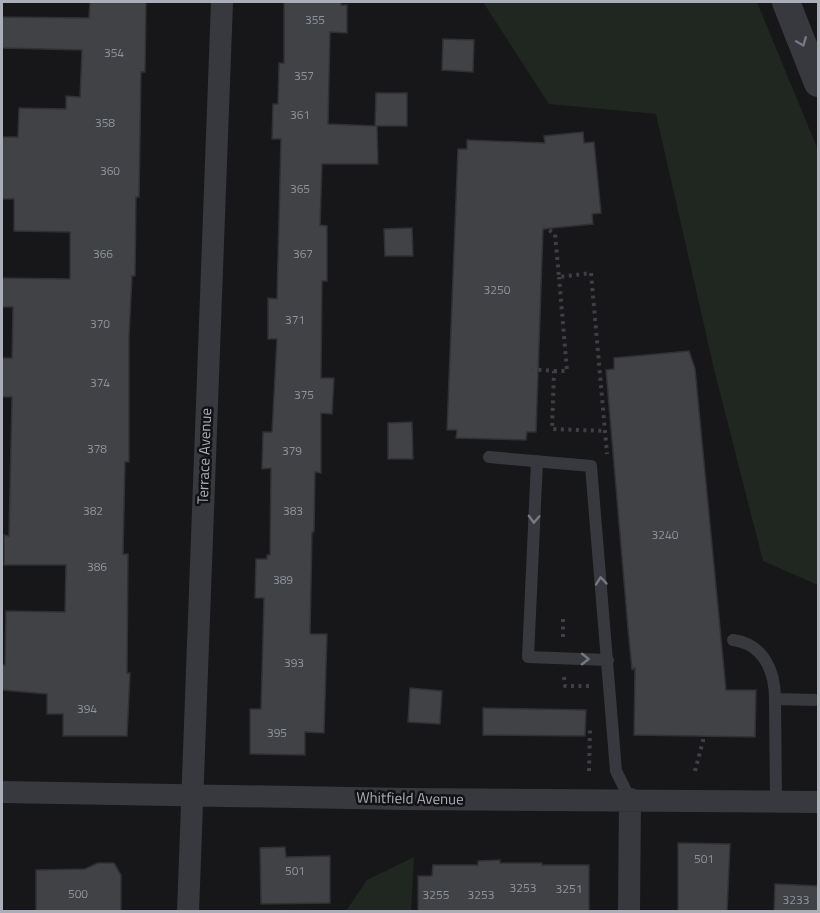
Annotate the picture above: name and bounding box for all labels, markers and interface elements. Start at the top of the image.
house number: 355 [305,10,325,29]
one-way arrow [795,36,807,47]
house number: 354 [104,43,124,62]
house number: 357 [294,66,314,85]
house number: 361 [290,105,310,124]
house number: 358 [95,113,115,132]
house number: 360 [100,161,120,180]
house number: 365 [290,179,310,198]
house number: 366 [93,244,113,263]
house number: 367 [293,244,313,263]
house number: 3250 [484,280,511,299]
house number: 371 [285,310,305,329]
house number: 370 [90,314,110,333]
house number: 374 [90,373,110,392]
house number: 375 [294,385,314,404]
street label: Terrace Avenue [191,408,217,504]
house number: 378 [87,439,107,458]
house number: 379 [282,441,302,460]
house number: 382 [83,501,103,520]
house number: 383 [283,501,303,520]
one-way arrow [528,515,541,524]
house number: 3240 [652,525,679,544]
house number: 386 [87,557,107,576]
house number: 389 [273,570,293,589]
one-way arrow [595,576,608,585]
house number: 393 [284,653,304,672]
one-way arrow [580,653,589,666]
house number: 394 [77,699,97,718]
house number: 395 [267,723,287,742]
street label: Whitfield Avenue [356,786,464,810]
house number: 501 [694,849,714,868]
house number: 501 [285,861,305,880]
house number: 3253 [510,878,536,897]
house number: 3251 [556,879,582,898]
house number: 500 [68,884,88,903]
house number: 3255 [423,885,450,904]
house number: 3253 [468,885,494,904]
house number: 3233 [783,890,809,909]

